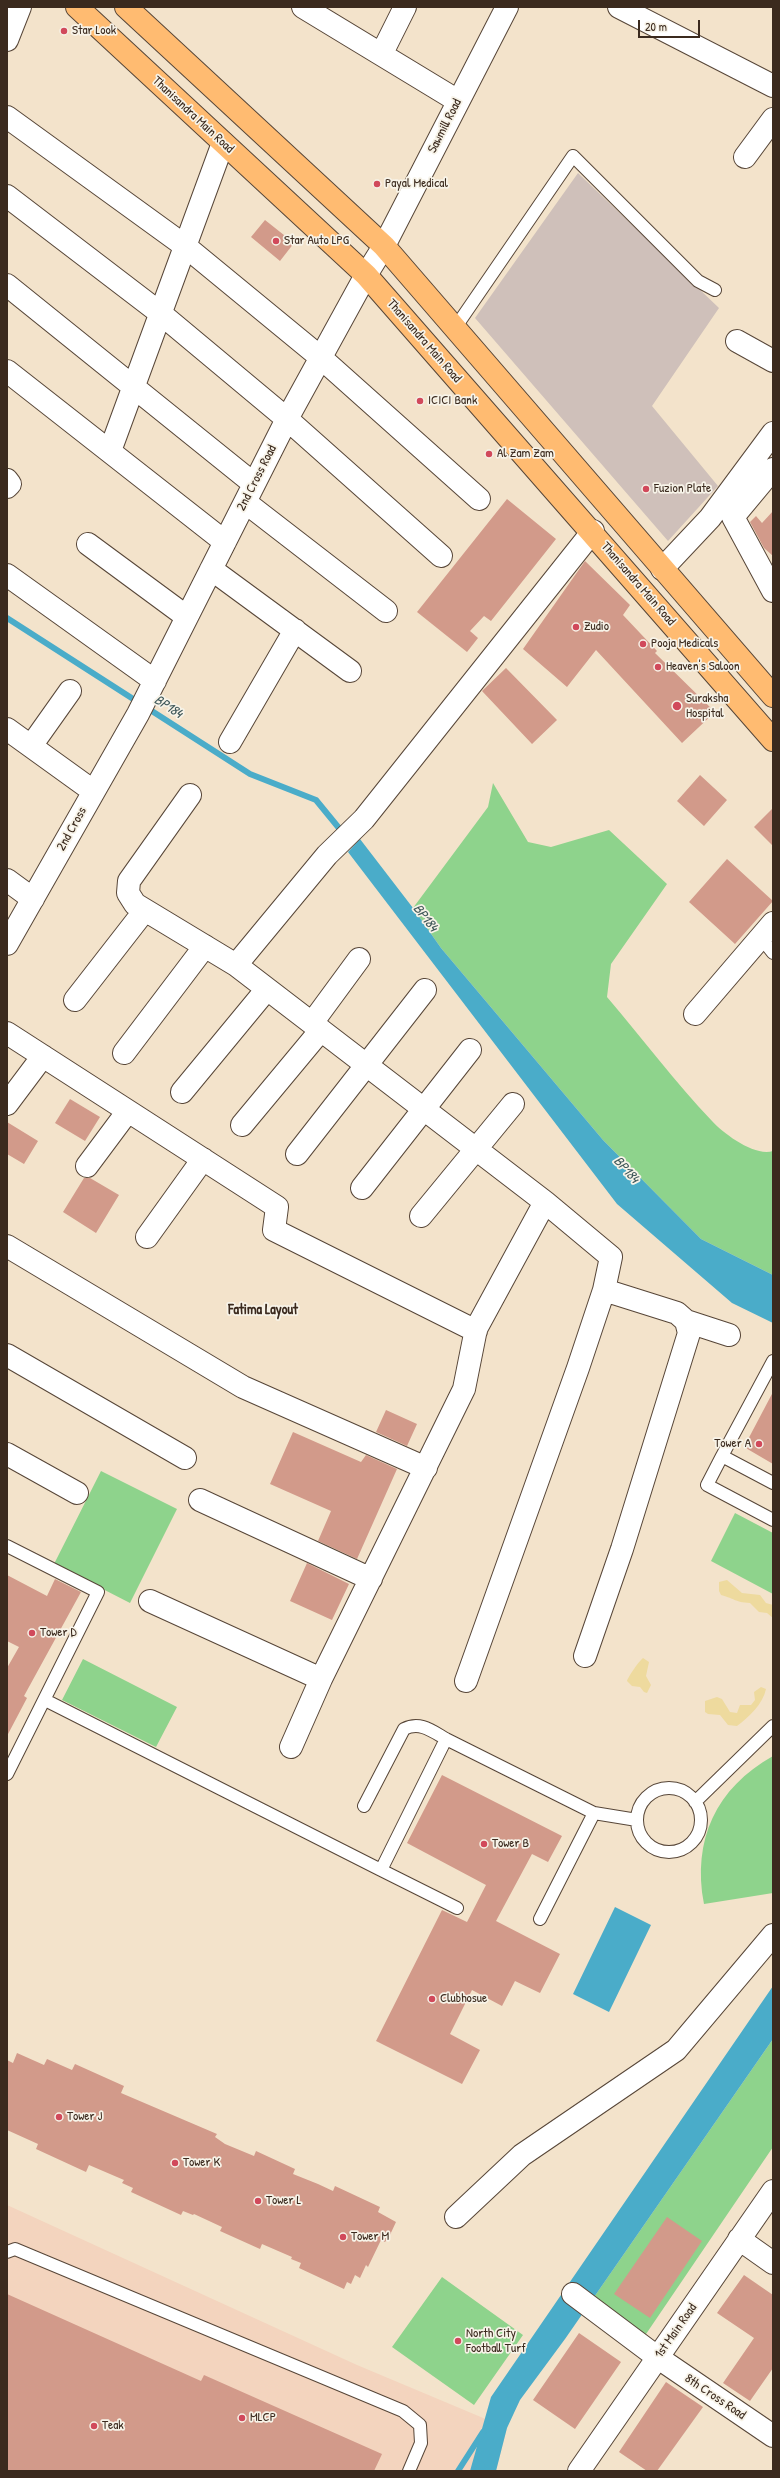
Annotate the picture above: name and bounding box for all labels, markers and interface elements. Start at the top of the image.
scale bar [640,12,702,38]
text: 20 m [645,18,667,35]
place label: Star Look [72,23,116,39]
marker: Star Look [59,26,69,36]
street label: Thanisandra Main Road [149,73,237,157]
street label: Sawmill Road [425,96,465,156]
place label: Payal Medical [385,176,448,192]
marker: Payal Medical [372,179,382,189]
place label: Star Auto LPG [284,233,349,249]
marker: Star Auto LPG [271,236,281,246]
street label: Thanisandra Main Road [384,296,464,386]
place label: ICICI Bank [428,393,477,409]
marker: ICICI Bank [415,396,425,406]
street label: 2nd Cross Road [234,443,280,513]
place label: Al Zam Zam [497,446,554,462]
marker: Al Zam Zam [484,449,494,459]
place label: Fuzion Plate [654,481,711,497]
marker: Fuzion Plate [641,484,651,494]
street label: Thanisandra Main Road [598,539,678,629]
place label: Zudio [584,619,609,635]
marker: Zudio [571,622,581,632]
place label: Pooja Medicals [651,636,718,652]
marker: Pooja Medicals [638,639,648,649]
place label: Heaven's Saloon [666,659,740,675]
marker: Heaven's Saloon [653,662,663,672]
place label: Suraksha Hospital [686,691,728,722]
water label: BP184 [151,692,185,722]
marker: Suraksha Hospital [671,700,683,712]
street label: 2nd Cross [54,804,90,854]
water label: BP184 [409,901,441,935]
water label: BP184 [610,1153,642,1187]
district label: Fatima Layout [228,1302,298,1318]
place label: Tower A [714,1436,751,1452]
marker: Tower A [754,1439,764,1449]
place label: Tower D [40,1625,77,1641]
marker: Tower D [27,1628,37,1638]
place label: Tower B [492,1836,529,1852]
marker: Tower B [479,1839,489,1849]
place label: Clubhosue [440,1991,487,2007]
marker: Clubhosue [427,1994,437,2004]
place label: Tower J [67,2109,102,2125]
marker: Tower J [54,2112,64,2122]
place label: Tower K [183,2155,220,2171]
marker: Tower K [170,2158,180,2168]
place label: Tower L [266,2193,301,2209]
marker: Tower L [253,2196,263,2206]
place label: Tower M [351,2229,389,2245]
marker: Tower M [338,2232,348,2242]
street label: 1st Main Road [652,2301,700,2361]
place label: North City Football Turf [466,2326,526,2357]
marker: North City Football Turf [453,2336,463,2346]
street label: 8th Cross Road [682,2371,748,2423]
place label: MLCP [250,2410,276,2426]
marker: MLCP [237,2413,247,2423]
place label: Teak [102,2418,124,2434]
marker: Teak [89,2421,99,2431]

